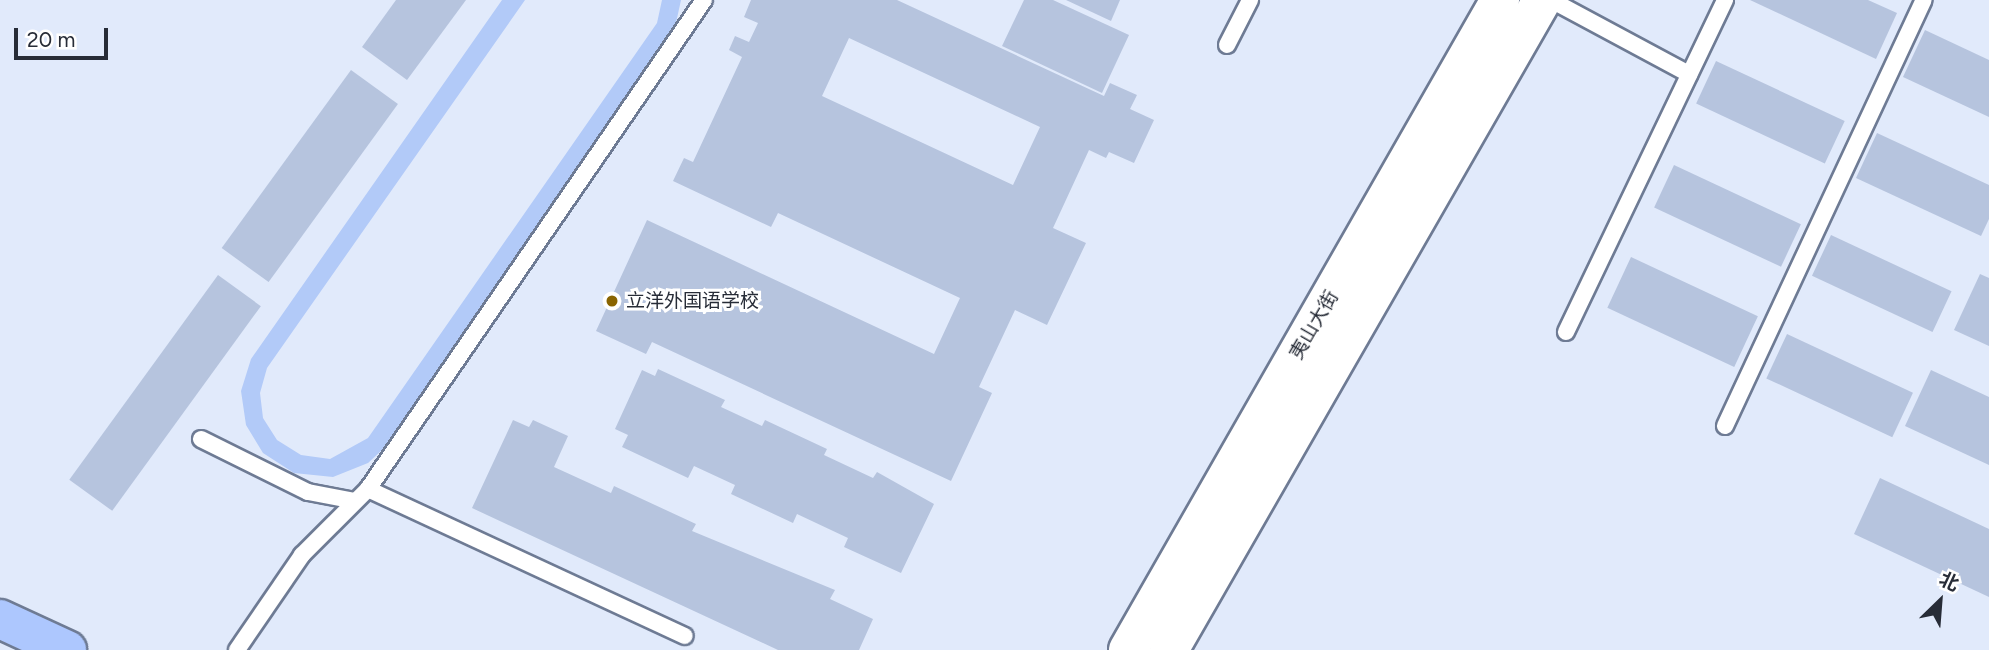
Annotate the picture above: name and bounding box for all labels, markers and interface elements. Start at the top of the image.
scale bar [18,14,112,58]
text: 20 m [27,27,75,52]
street label: 夷山大街 [1285,286,1343,364]
place label: 立洋外国语学校 [626,290,759,312]
marker: 立洋外国语学校 [604,293,620,309]
north arrow [1905,566,1975,636]
text: 北 [1936,567,1963,596]

